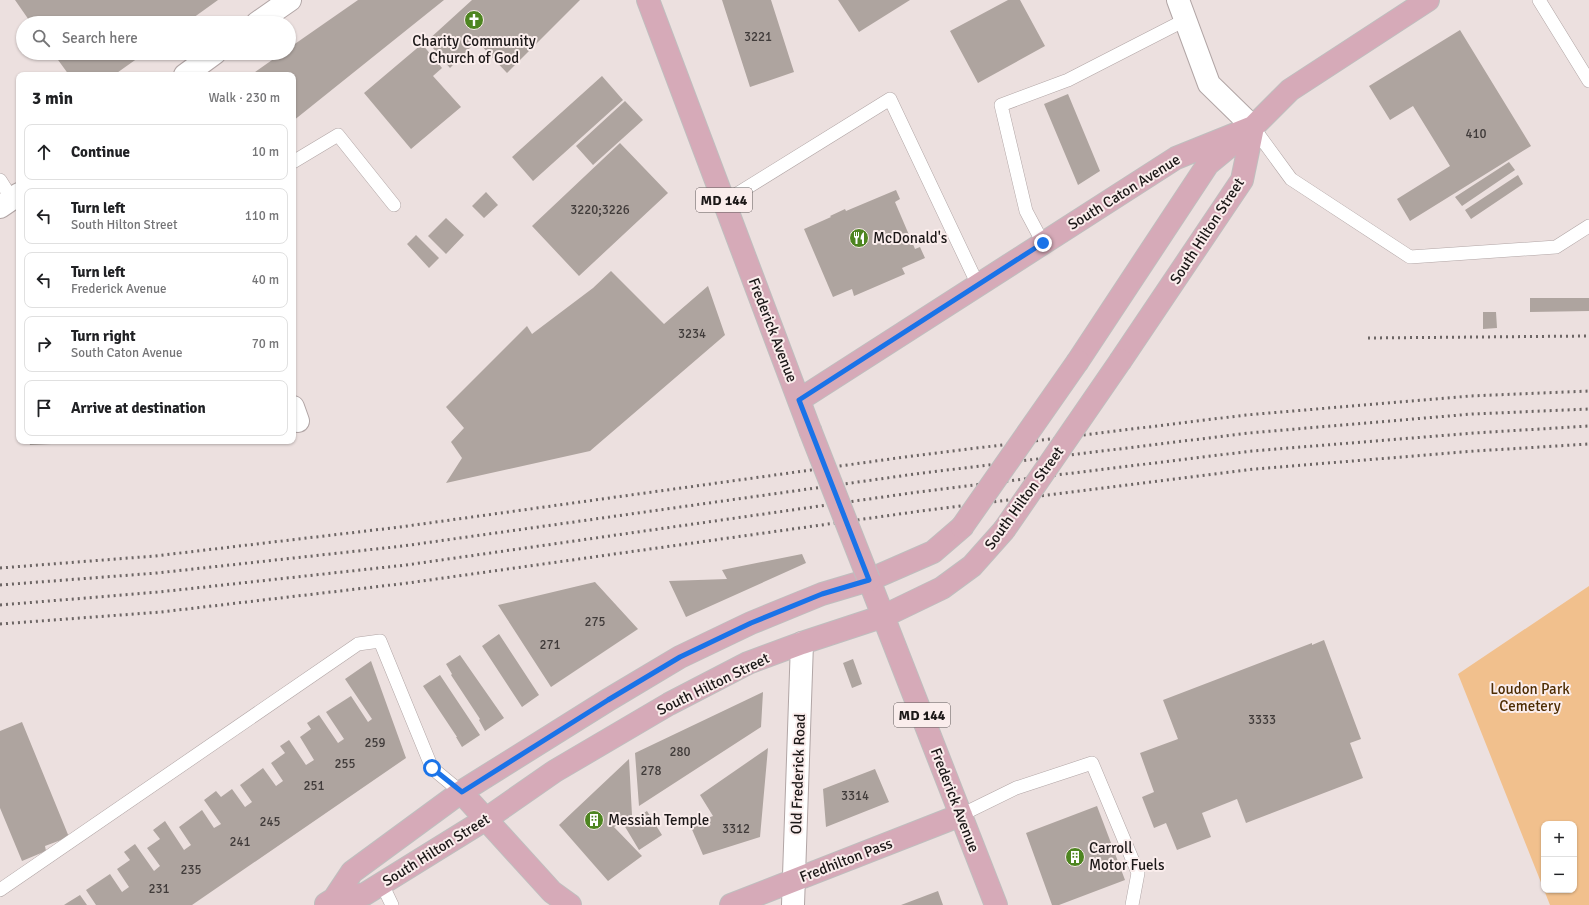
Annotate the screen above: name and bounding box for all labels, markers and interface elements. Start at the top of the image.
church icon: Charity Community Church of God [463,9,485,31]
search box [16,16,296,60]
icon: search [30,27,52,49]
text: Search here [62,29,138,47]
house number: 3221 [744,29,772,45]
place label: Charity Community Church of God [412,32,536,67]
text: 3 min [32,88,73,109]
text: Walk · 230 m [209,90,280,106]
house number: 410 [1465,126,1487,142]
icon: ahead [33,141,55,163]
text: Continue [71,143,130,161]
text: 10 m [252,144,279,160]
street label: South Caton Avenue [1065,150,1183,234]
street label: South Hilton Street [1166,175,1248,287]
road number: MD 144 [696,188,752,212]
text: Turn left [71,199,125,217]
house number: 3220;3226 [570,202,630,218]
icon: left [33,205,55,227]
text: 110 m [245,208,279,224]
text: South Hilton Street [71,217,178,233]
restaurant icon: McDonald's [848,227,870,249]
place label: McDonald's [873,229,948,247]
route end [1034,234,1052,252]
text: Turn left [71,263,125,281]
icon: left [33,269,55,291]
text: 40 m [252,272,279,288]
street label: Frederick Avenue [745,275,801,385]
text: Frederick Avenue [71,281,167,297]
house number: 3234 [678,326,706,342]
text: Turn right [71,327,136,345]
icon: right [33,333,55,355]
text: 70 m [252,336,279,352]
text: South Caton Avenue [71,345,183,361]
icon: arrive [33,397,55,419]
text: Arrive at destination [71,399,206,417]
street label: South Hilton Street [981,443,1067,553]
house number: 275 [584,614,606,630]
house number: 271 [539,637,561,653]
street label: South Hilton Street [654,649,772,719]
park label: Loudon Park Cemetery [1490,680,1570,715]
road number: MD 144 [894,703,950,727]
house number: 3333 [1248,712,1276,728]
street label: Old Frederick Road [787,713,809,835]
house number: 259 [364,735,386,751]
house number: 280 [669,744,691,760]
street label: Frederick Avenue [927,745,983,855]
house number: 255 [334,756,356,772]
route start [423,759,441,777]
house number: 278 [640,763,662,779]
house number: 251 [303,778,325,794]
house number: 3314 [841,788,869,804]
building icon: Messiah Temple [583,809,605,831]
street label: South Hilton Street [379,810,493,890]
place label: Messiah Temple [608,811,709,829]
house number: 245 [259,814,281,830]
house number: 3312 [722,821,750,837]
map controls [1541,821,1577,893]
button: + [1541,821,1577,857]
house number: 241 [229,834,251,850]
street label: Fredhilton Pass [797,834,895,886]
place label: Carroll Motor Fuels [1089,839,1165,874]
building icon: Carroll Motor Fuels [1064,846,1086,868]
button: − [1541,857,1577,893]
house number: 235 [180,862,202,878]
house number: 231 [148,881,170,897]

